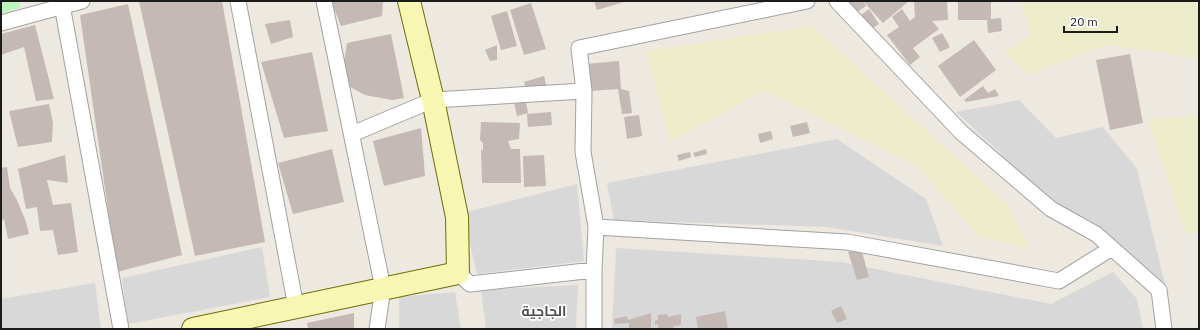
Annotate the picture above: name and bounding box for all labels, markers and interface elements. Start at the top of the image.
scale bar [1064,8,1117,34]
text: 20 m [1070,14,1098,29]
district label: الجاجية [522,302,566,320]

